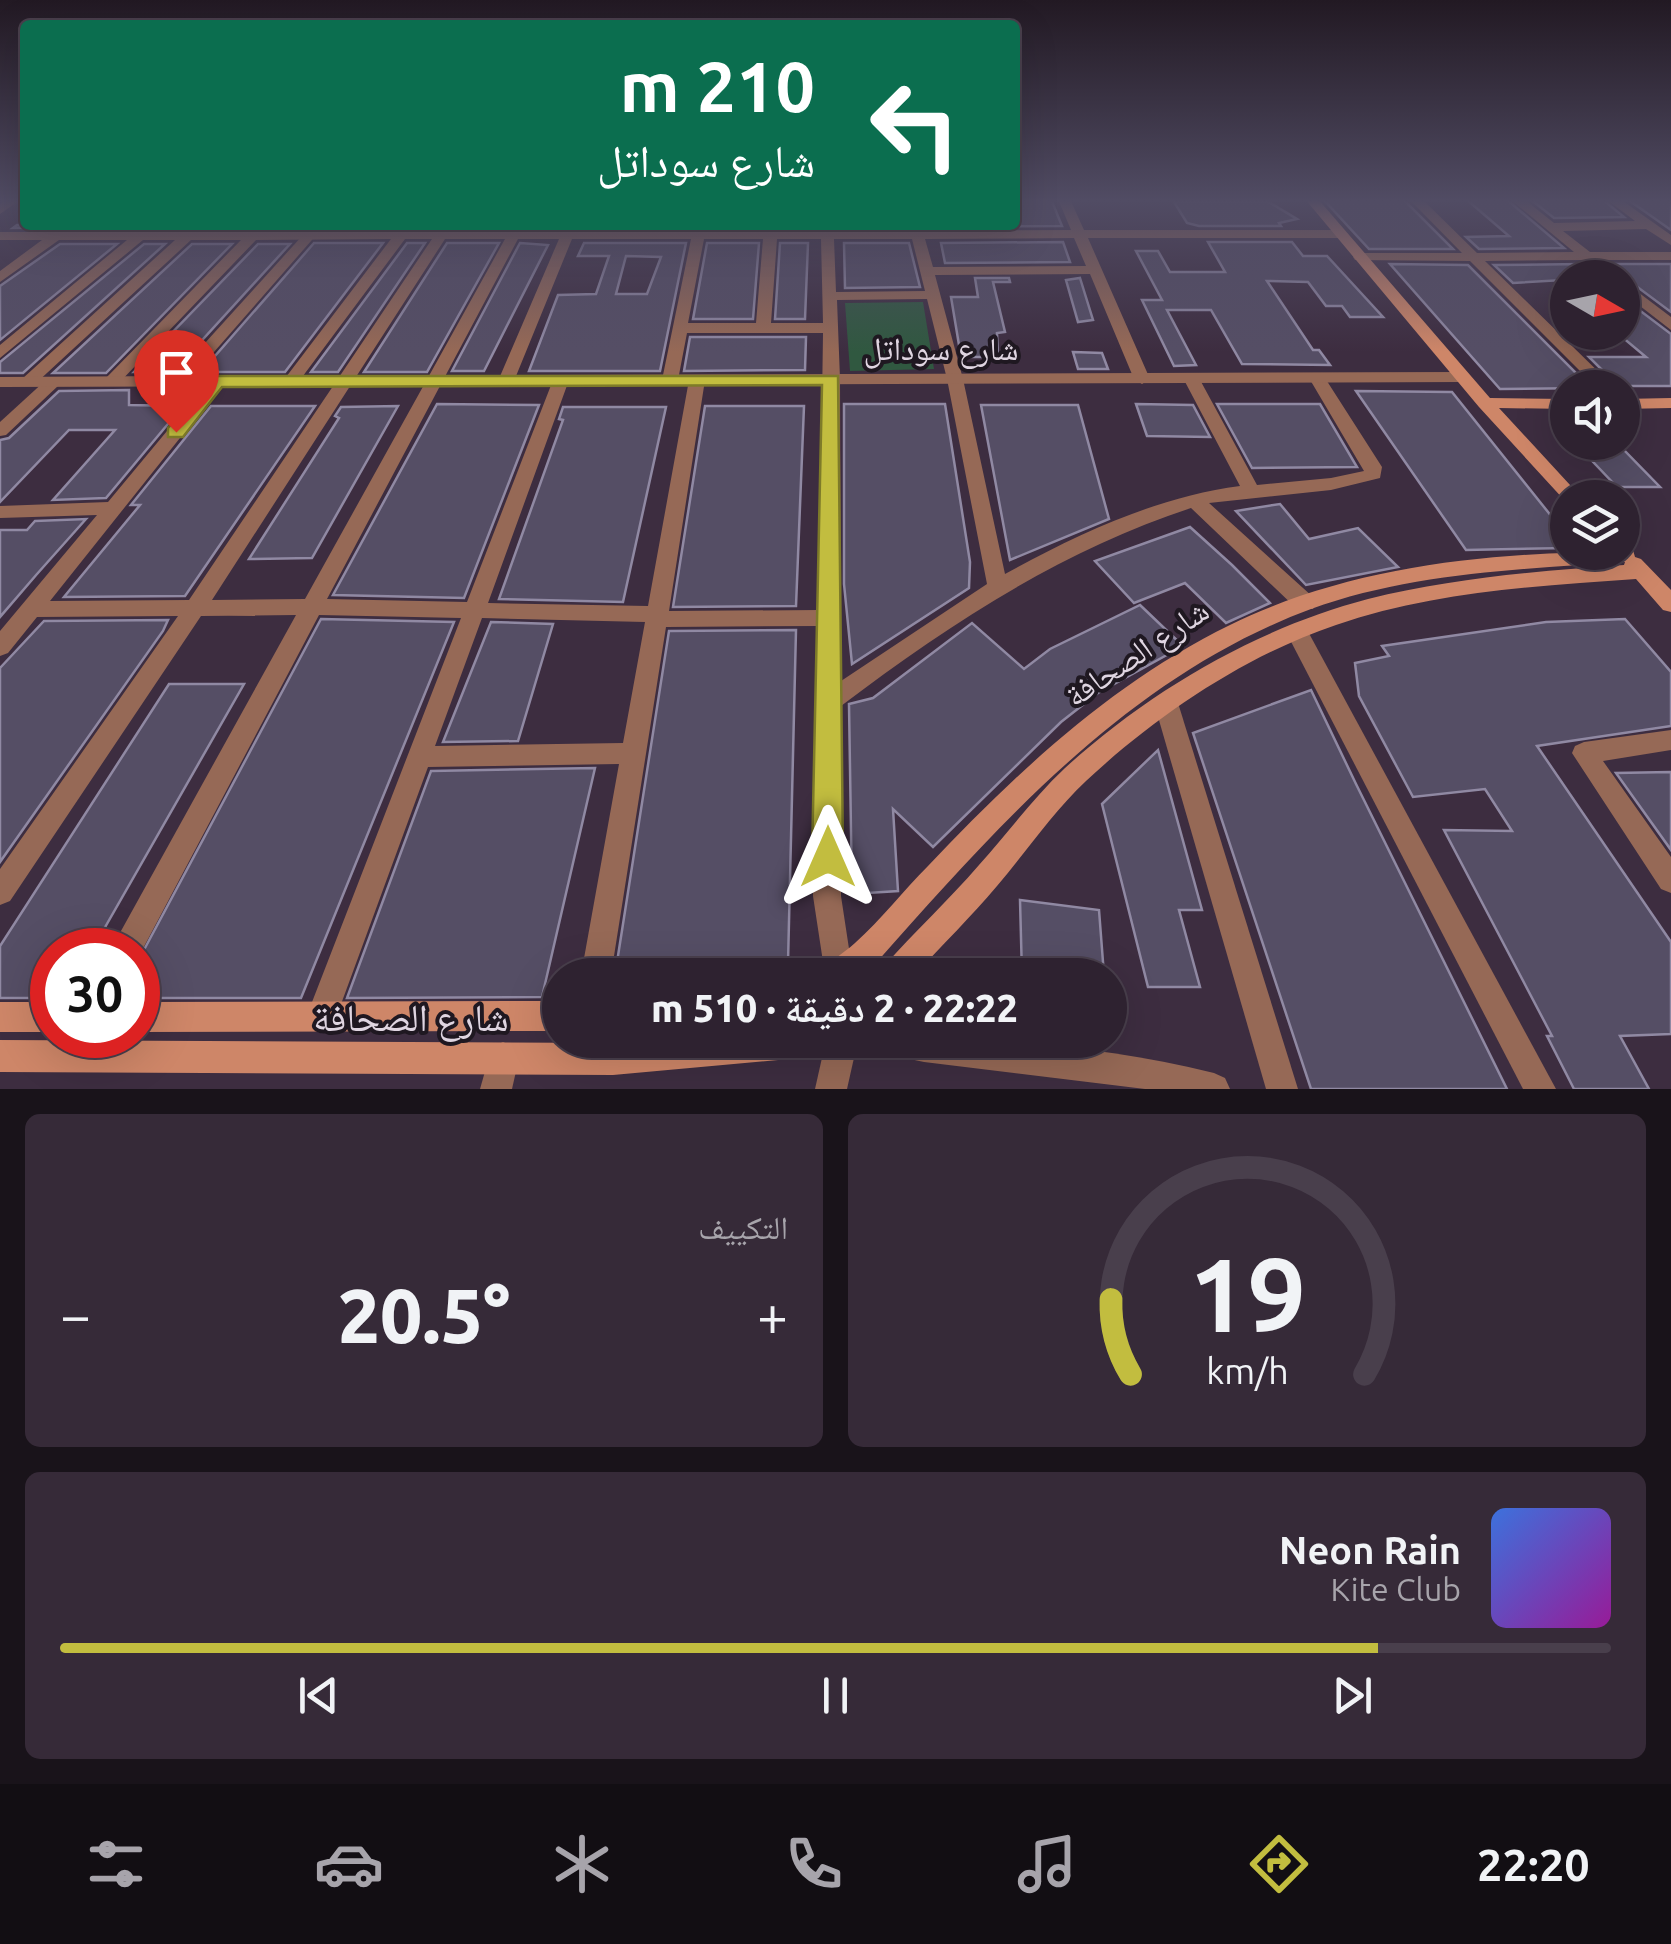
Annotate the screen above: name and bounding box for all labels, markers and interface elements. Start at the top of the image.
text: 210 m [620,47,815,125]
icon: left [850,60,980,190]
text: شارع سوداتل [597,135,815,186]
north arrow [1550,260,1640,350]
map controls [1550,260,1640,570]
pin [134,330,219,433]
street label: شارع سوداتل [864,330,1018,369]
icon: arrive [149,345,204,400]
button: sound [1550,370,1640,460]
button: layers [1550,480,1640,570]
street label: شارع الصحافة [1058,591,1216,716]
position arrow [776,805,880,909]
speed limit sign: 30 [30,928,160,1058]
text: 22:22 · 2 دقيقة · 510 m [651,987,1018,1029]
street label: شارع الصحافة [313,996,509,1042]
text: التكييف [698,1209,788,1245]
text: 19 [1188,1235,1306,1352]
text: 20.5° [338,1273,510,1357]
text: − [60,1284,91,1345]
text: + [757,1284,788,1345]
text: km/h [1206,1351,1288,1391]
text: Neon Rain [1279,1529,1461,1571]
text: Kite Club [1331,1571,1461,1607]
icon: previous [291,1668,346,1723]
icon: pause [808,1668,863,1723]
icon: next [1325,1668,1380,1723]
icon: filters [81,1829,151,1899]
icon: car [314,1829,384,1899]
icon: climate [547,1829,617,1899]
icon: phone [779,1829,849,1899]
icon: music [1012,1829,1082,1899]
icon: directions [1244,1829,1314,1899]
text: 22:20 [1477,1839,1590,1890]

